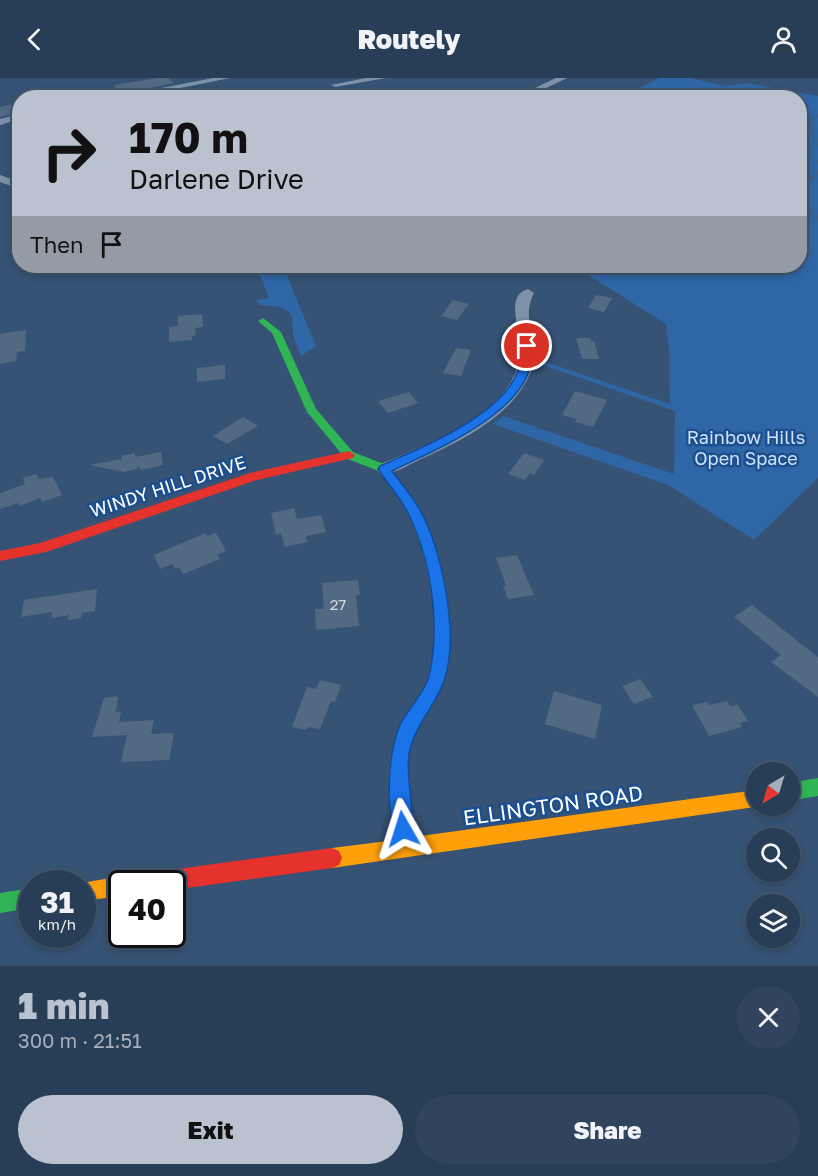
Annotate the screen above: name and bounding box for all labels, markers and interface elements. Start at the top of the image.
icon: back [18,23,51,56]
text: Routely [357,23,461,55]
icon: person [767,23,800,56]
text: 170 m [129,112,248,162]
icon: right [30,114,108,192]
text: Darlene Drive [129,163,304,195]
icon: arrive [95,228,128,261]
text: Then [30,231,83,258]
pin [501,320,552,371]
icon: arrive [510,329,543,362]
park label: Rainbow Hills Open Space [687,426,805,469]
street label: WINDY HILL DRIVE [87,450,248,522]
house number: 27 [330,595,346,613]
north arrow [746,762,800,816]
map controls [746,762,800,948]
street label: ELLINGTON ROAD [461,780,644,830]
position arrow [371,797,435,861]
button: search [746,828,800,882]
speed limit sign: 40 [108,870,186,948]
text: 31 [40,884,74,920]
button: layers [746,894,800,948]
text: km/h [38,915,76,933]
text: 1 min [18,984,109,1027]
button: close [737,986,800,1049]
text: 300 m · 21:51 [18,1028,142,1052]
button: Exit [18,1095,403,1164]
button: Share [415,1095,800,1164]

